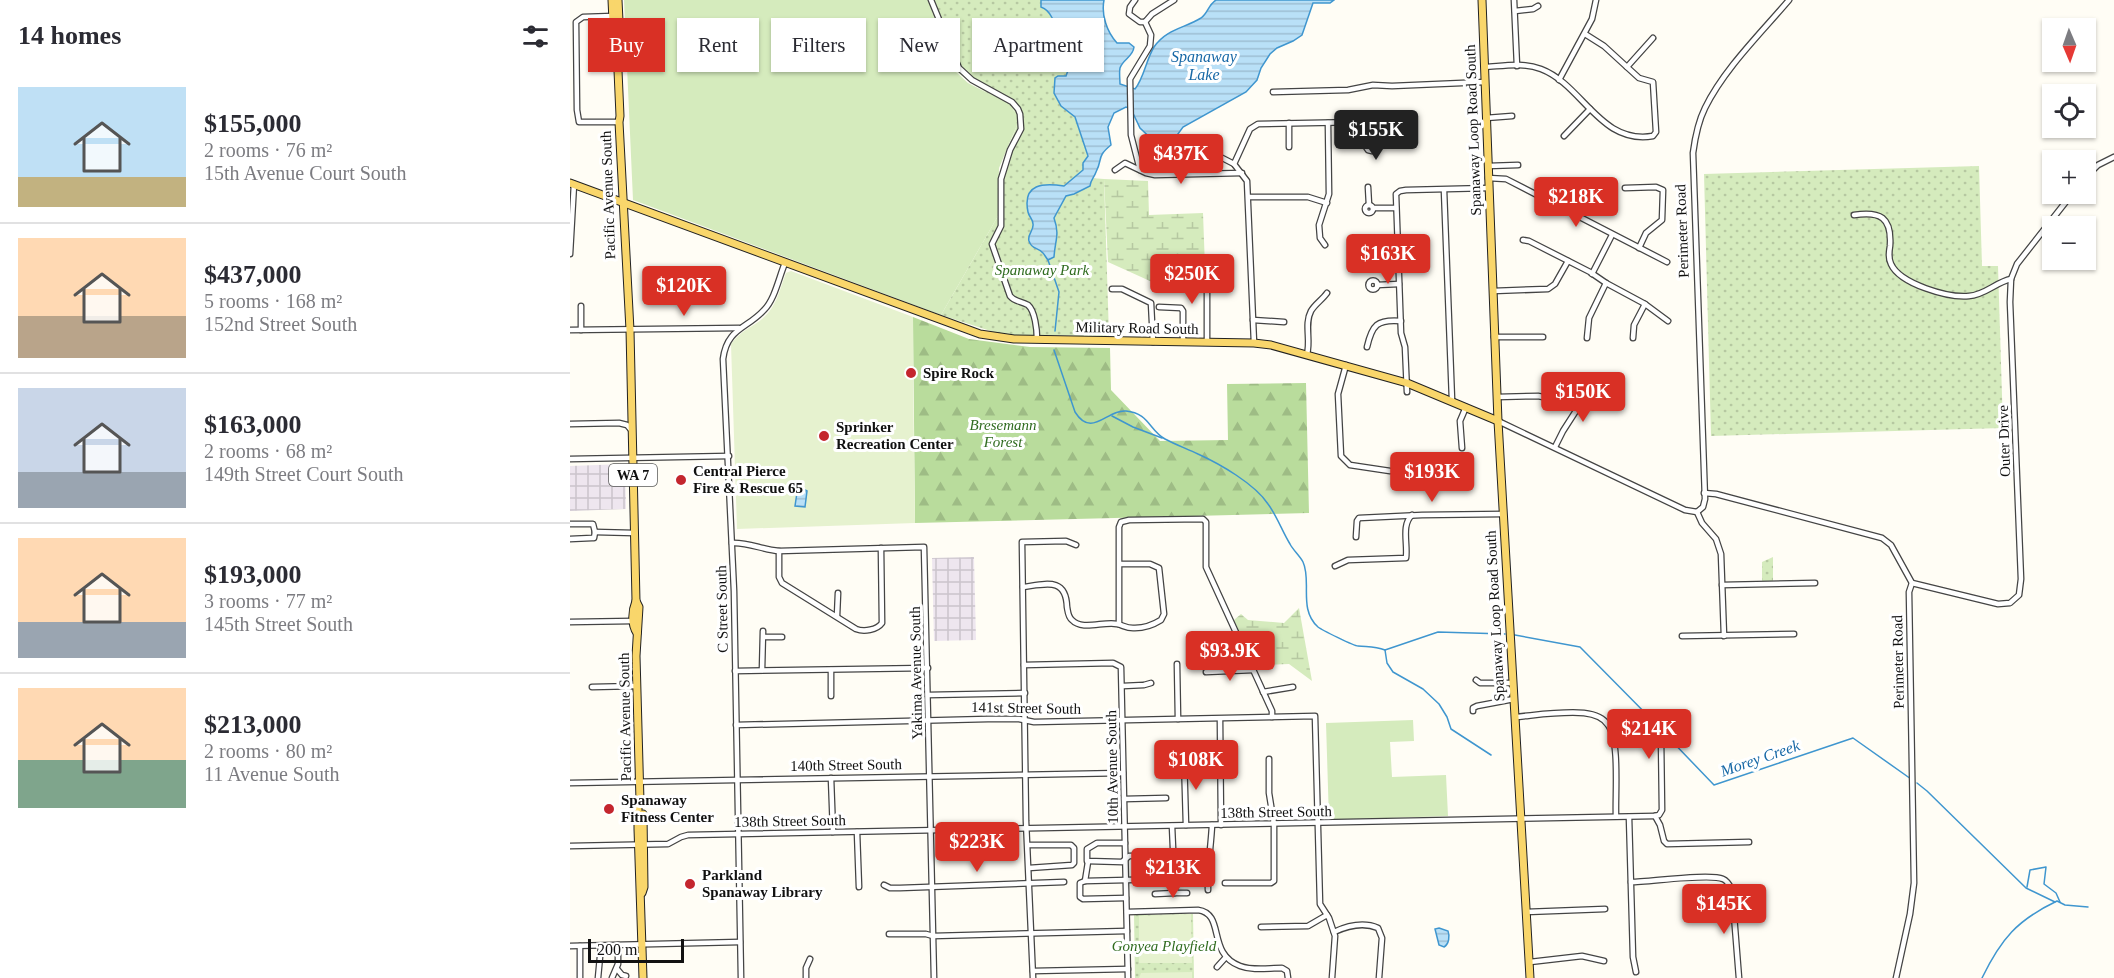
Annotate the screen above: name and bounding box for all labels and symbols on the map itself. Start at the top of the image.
north arrow [2042,18,2096,72]
street label: Spanaway Loop Road South [1462,44,1484,216]
water label: Spanaway Lake [1171,48,1238,83]
pin: $155K [1334,110,1418,161]
street label: Pacific Avenue South [598,130,618,260]
pin: $437K [1139,134,1223,185]
pin: $218K [1534,177,1618,228]
street label: Perimeter Road [1672,183,1692,278]
pin: $163K [1346,234,1430,285]
pin: $250K [1150,254,1234,305]
park label: Spanaway Park [995,262,1090,278]
pin: $120K [642,266,726,317]
street label: Military Road South [1075,319,1199,337]
place label: Spire Rock [923,365,995,381]
marker: Spire Rock [904,366,918,380]
pin: $150K [1541,372,1625,423]
street label: Outer Drive [1995,404,2013,477]
park label: Bresemann Forest [970,417,1036,450]
place label: Sprinker Recreation Center [836,419,954,452]
marker: Sprinker Recreation Center [817,429,831,443]
pin: $193K [1390,452,1474,503]
place label: Central Pierce Fire & Rescue 65 [693,463,803,496]
road number: WA 7 [609,464,657,486]
marker: Central Pierce Fire & Rescue 65 [674,473,688,487]
street label: Spanaway Loop Road South [1483,530,1507,702]
street label: C Street South [713,565,731,653]
street label: Yakima Avenue South [907,606,925,740]
street label: Perimeter Road [1889,615,1907,709]
pin: $93.9K [1181,631,1279,682]
street label: Pacific Avenue South [616,652,634,782]
street label: 141st Street South [971,699,1082,717]
street label: 10th Avenue South [1103,709,1121,824]
pin: $214K [1607,709,1691,760]
water label: Morey Creek [1717,736,1803,781]
pin: $108K [1154,740,1238,791]
street label: 140th Street South [790,756,902,774]
place label: Spanaway Fitness Center [621,792,714,825]
marker: Spanaway Fitness Center [602,802,616,816]
street label: 138th Street South [1220,803,1332,821]
street label: 138th Street South [734,812,846,830]
pin: $223K [935,822,1019,873]
pin: $213K [1131,848,1215,899]
place label: Parkland Spanaway Library [702,867,823,900]
marker: Parkland Spanaway Library [683,877,697,891]
pin: $145K [1682,884,1766,935]
scale bar [588,936,684,964]
park label: Gonyea Playfield [1112,938,1217,954]

